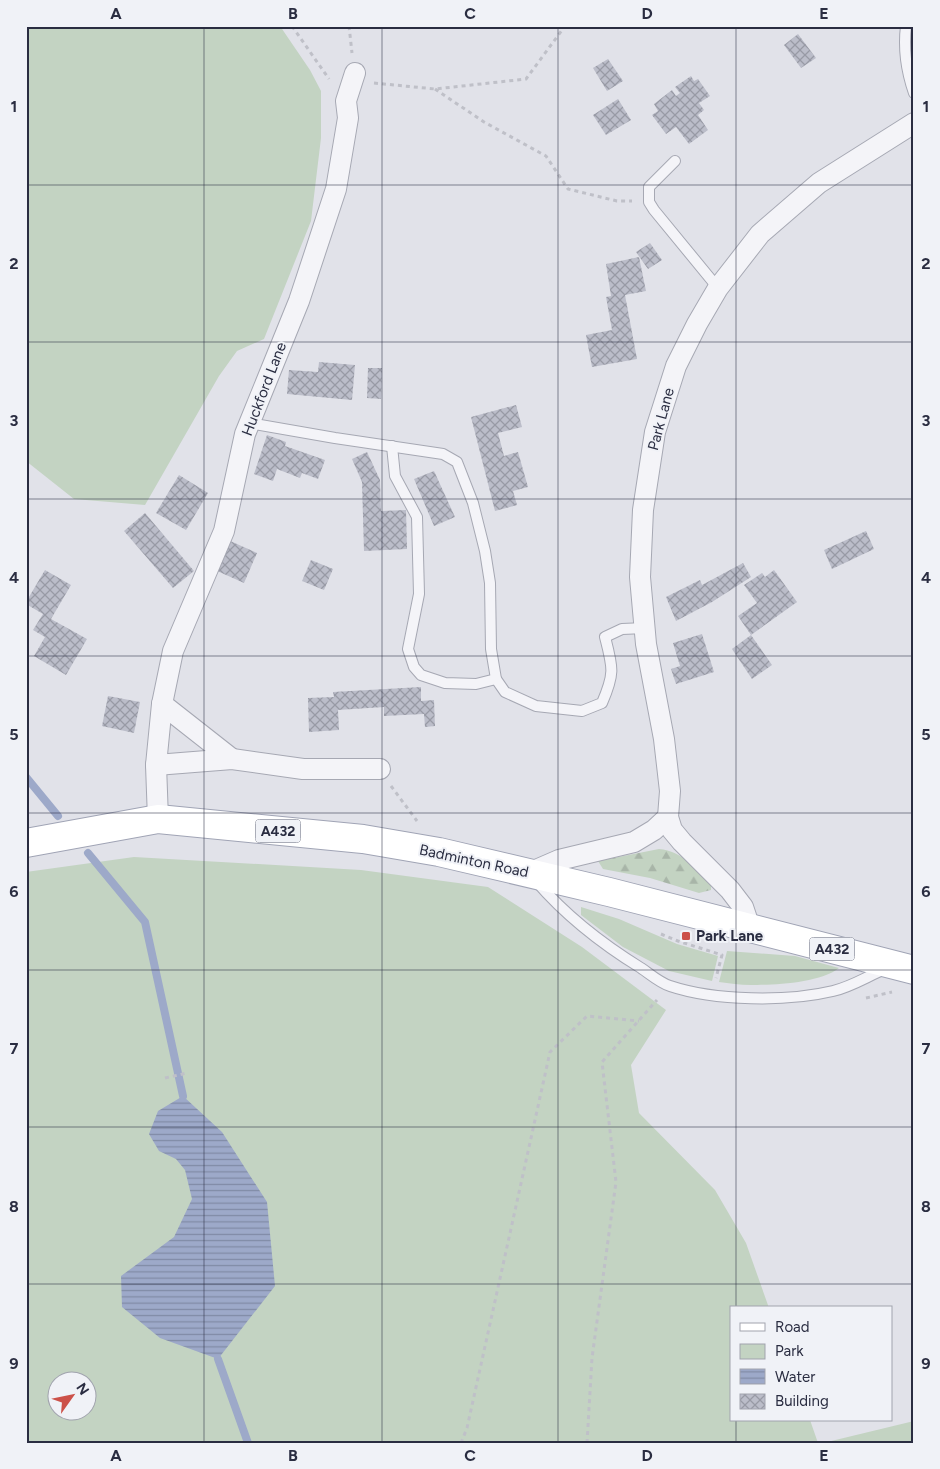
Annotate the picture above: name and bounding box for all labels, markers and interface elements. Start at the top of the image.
text: A [110,4,122,23]
text: B [288,4,298,23]
text: C [464,4,476,23]
text: D [641,4,653,23]
text: E [819,4,829,23]
text: 1 [11,97,17,116]
text: 1 [923,97,929,116]
text: 2 [9,254,19,273]
text: 2 [921,254,931,273]
street label: Huckford Lane [238,340,290,438]
street label: Park Lane [644,386,678,452]
text: 3 [10,411,19,430]
text: 3 [922,411,931,430]
text: 4 [9,568,19,587]
text: 4 [921,568,931,587]
text: 5 [9,725,19,744]
text: 5 [921,725,931,744]
road number: A432 [256,819,300,842]
street label: Badminton Road [418,841,530,881]
text: 6 [9,882,19,901]
text: 6 [921,882,931,901]
place label: Park Lane [696,927,764,945]
marker: Park Lane [680,930,692,942]
road number: A432 [810,938,854,961]
text: 7 [10,1039,19,1058]
text: 7 [922,1039,931,1058]
text: 8 [9,1197,19,1216]
text: 8 [921,1197,931,1216]
legend [730,1306,892,1422]
text: Road [775,1318,810,1336]
text: Park [775,1342,804,1360]
text: 9 [9,1354,19,1373]
text: 9 [921,1354,931,1373]
text: Water [775,1368,815,1386]
north arrow [48,1372,98,1422]
text: N [72,1380,93,1398]
text: Building [775,1392,829,1410]
text: A [110,1446,122,1465]
text: B [288,1446,298,1465]
text: C [464,1446,476,1465]
text: D [641,1446,653,1465]
text: E [819,1446,829,1465]

